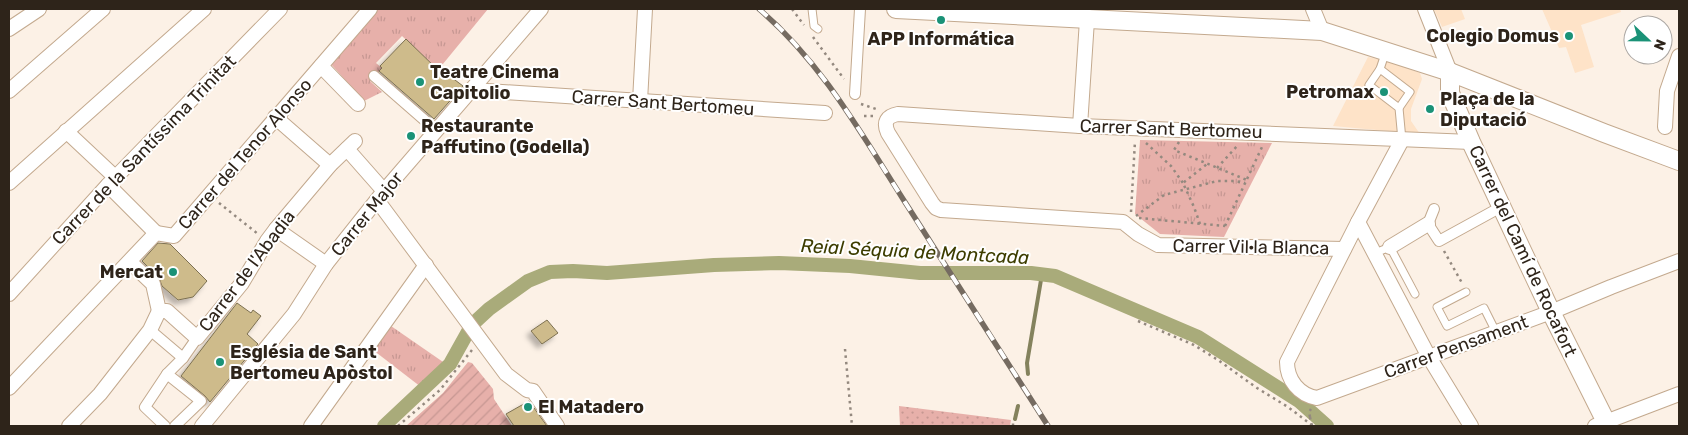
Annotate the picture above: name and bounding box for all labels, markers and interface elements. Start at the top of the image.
marker: APP Informática [935,14,947,26]
north arrow [1623,15,1673,65]
place label: Colegio Domus [1426,25,1559,47]
place label: APP Informática [868,28,1014,50]
marker: Colegio Domus [1563,30,1575,42]
text: N [1650,37,1669,53]
street label: Carrer de la Santíssima Trinitat [47,50,241,250]
place label: Teatre Cinema Capitolio [430,61,559,104]
street label: Carrer del Tenor Alonso [173,74,317,234]
marker: Teatre Cinema Capitolio [414,76,426,88]
place label: Petromax [1286,81,1374,103]
street label: Carrer Sant Bertomeu [571,86,755,120]
marker: Petromax [1378,86,1390,98]
place label: Plaça de la Diputació [1440,88,1535,131]
marker: Plaça de la Diputació [1424,103,1436,115]
place label: Restaurante Paffutino (Godella) [421,115,589,158]
street label: Carrer Sant Bertomeu [1079,115,1263,143]
marker: Restaurante Paffutino (Godella) [405,130,417,142]
street label: Carrer del Camí de Rocafort [1464,142,1582,360]
street label: Carrer Major [326,167,408,261]
street label: Carrer de l'Abadia [194,206,300,336]
water label: Reial Séquia de Montcada [800,234,1030,269]
street label: Carrer Vil·la Blanca [1173,235,1329,259]
place label: Mercat [100,261,163,283]
marker: Mercat [167,266,179,278]
street label: Carrer Pensament [1381,311,1531,383]
place label: Església de Sant Bertomeu Apòstol [230,341,393,384]
marker: Església de Sant Bertomeu Apòstol [214,356,226,368]
place label: El Matadero [538,396,644,418]
marker: El Matadero [522,401,534,413]

